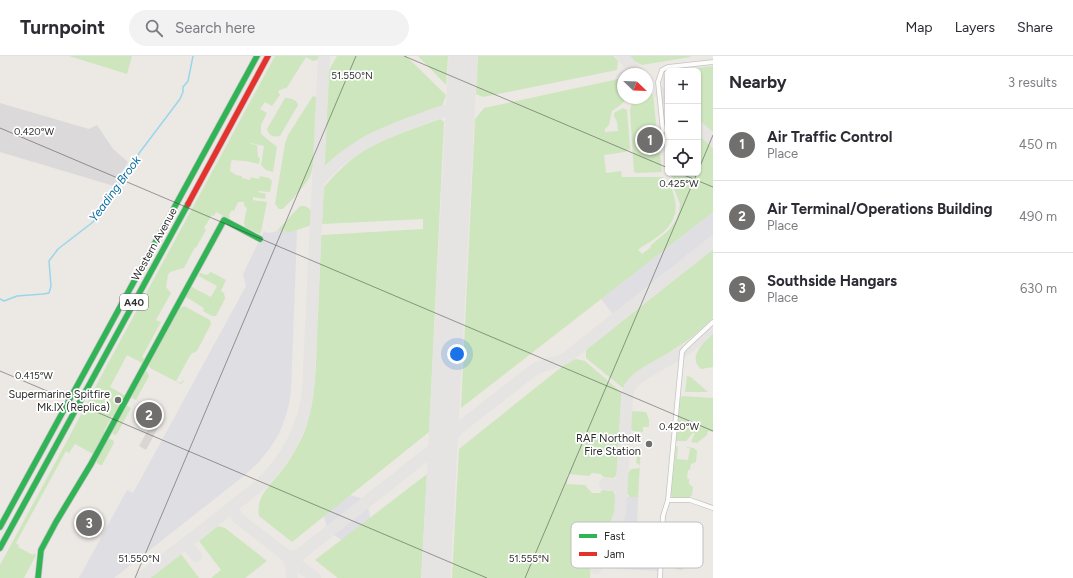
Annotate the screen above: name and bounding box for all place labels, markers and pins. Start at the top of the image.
pin: 1 [637,125,663,155]
place label: Supermarine Spitfire Mk.IX (Replica) [8,388,110,414]
marker: Supermarine Spitfire Mk.IX (Replica) [113,395,123,405]
pin: 2 [136,400,162,430]
place label: RAF Northolt Fire Station [576,432,641,458]
marker: RAF Northolt Fire Station [644,439,654,449]
pin: 3 [76,508,102,538]

